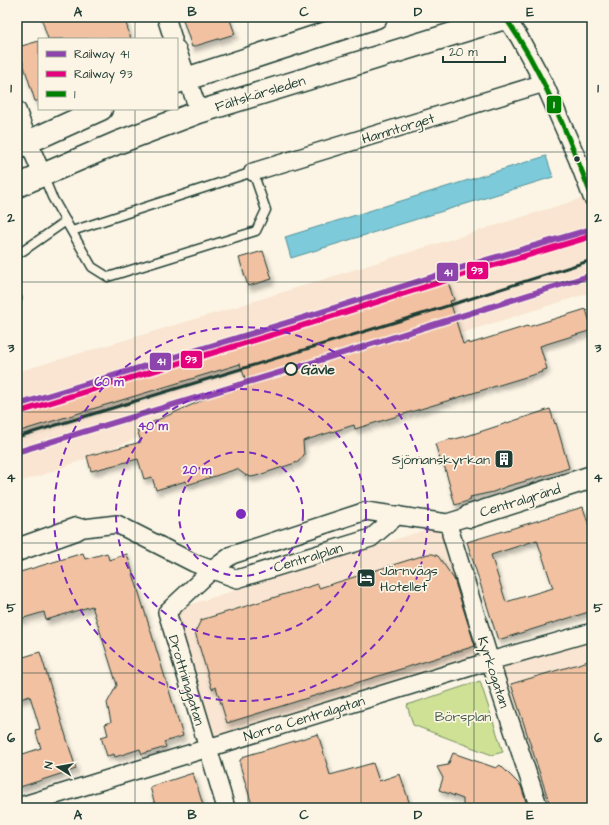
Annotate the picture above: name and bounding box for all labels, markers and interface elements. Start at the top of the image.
text: A [74,3,83,21]
text: B [187,3,197,21]
text: C [299,3,309,21]
text: D [414,3,423,21]
text: E [526,3,534,21]
legend [38,38,178,110]
scale bar [443,38,505,64]
text: 20 m [449,44,478,61]
text: Railway 41 [74,46,130,64]
text: Railway 93 [74,66,133,84]
street label: Fältskärsleden [213,71,308,117]
text: 1 [10,79,12,97]
text: 1 [597,79,599,97]
text: 1 [74,86,76,103]
line badge: 1 [546,95,562,114]
text: 1 [553,97,555,112]
street label: Hamntorget [359,108,437,150]
unlabelled marker [572,154,582,164]
text: 2 [6,209,15,227]
text: 2 [593,209,602,227]
line badge: 93 [466,261,489,280]
line badge: 41 [436,262,459,282]
text: 93 [471,263,483,278]
text: 41 [444,265,453,280]
text: 3 [7,339,15,357]
text: 3 [594,339,602,357]
line badge: 93 [180,350,203,369]
line badge: 41 [149,352,172,371]
text: 93 [185,352,197,367]
text: 41 [157,354,166,369]
place label: Gävle [301,360,335,380]
marker: Gävle [284,362,298,376]
text: 60 m [94,374,124,391]
text: 40 m [138,418,169,435]
building icon: Sjömanskyrkan [493,448,515,470]
place label: Sjömanskyrkan [392,450,490,470]
text: 20 m [182,462,212,479]
text: 4 [7,469,16,487]
text: 4 [594,469,603,487]
street label: Centralgränd [477,479,563,523]
centre of rings [234,507,248,521]
street label: Centralplan [271,538,345,578]
place label: Järnvägs Hotellet [380,561,438,597]
hotel icon: Järnvägs Hotellet [355,567,377,589]
text: 5 [6,599,16,617]
text: 5 [593,599,603,617]
street label: Drottninggatan [163,633,209,728]
street label: Kyrkogatan [472,634,514,711]
street label: Norra Centralgatan [241,691,368,747]
park label: Börsplan [435,707,491,727]
text: 6 [7,729,16,747]
text: 6 [594,729,603,747]
north arrow [38,747,78,787]
text: N [41,760,57,770]
text: A [74,806,83,824]
text: B [187,806,197,824]
text: C [299,806,309,824]
text: D [414,806,423,824]
text: E [526,806,534,824]

